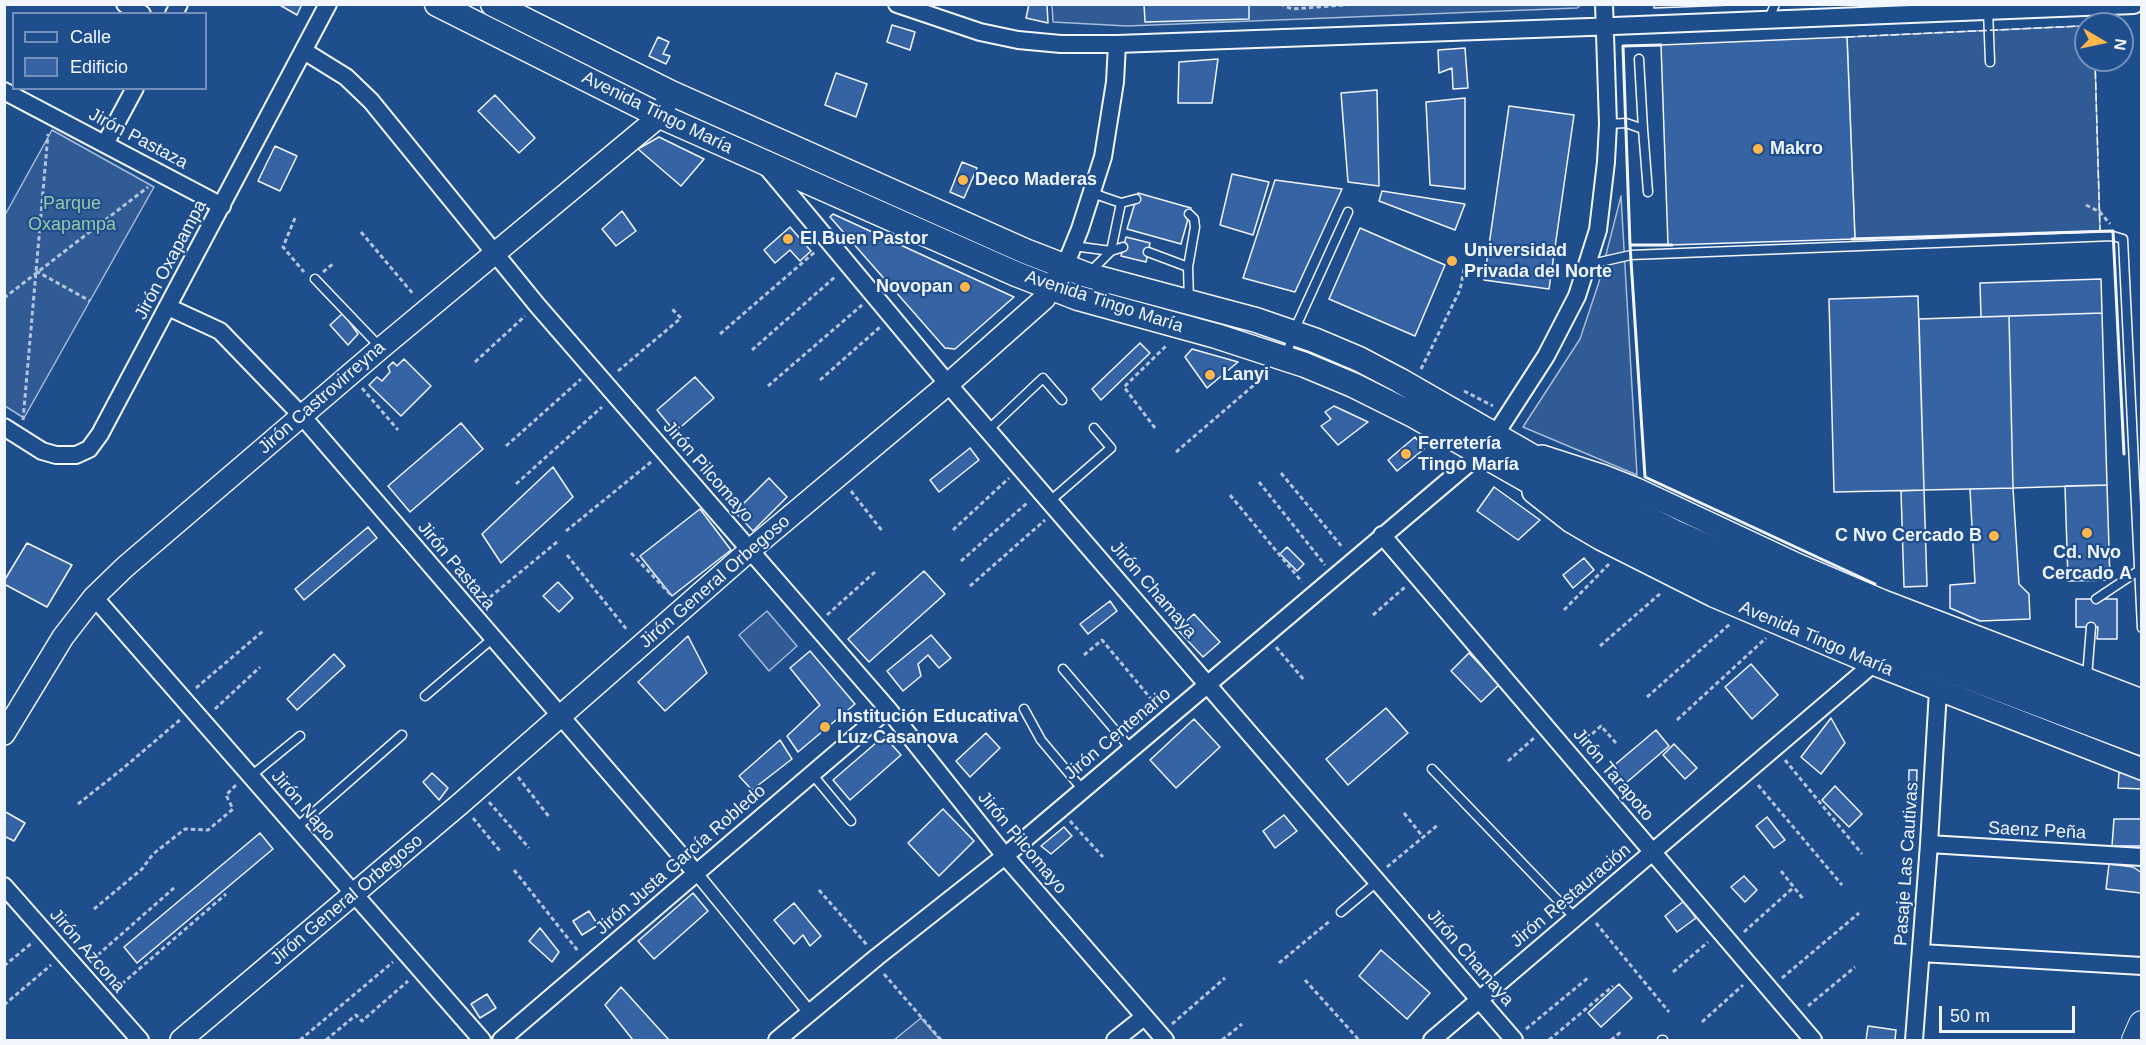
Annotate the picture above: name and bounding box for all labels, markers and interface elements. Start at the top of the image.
legend [12,12,207,90]
north arrow [2074,12,2134,72]
text: Calle [70,27,111,47]
text: N [2111,38,2130,52]
text: Edificio [70,57,128,77]
street label: Avenida Tingo María [578,67,736,159]
street label: Jirón Pastaza [85,104,191,174]
place label: Makro [1770,138,1823,160]
marker: Makro [1751,142,1765,156]
place label: Deco Maderas [975,169,1097,191]
marker: Deco Maderas [956,173,970,187]
park label: Parque Oxapampa [28,193,116,236]
street label: Jirón Oxapampa [130,197,212,323]
place label: El Buen Pastor [800,228,928,250]
marker: El Buen Pastor [781,232,795,246]
place label: Universidad Privada del Norte [1464,240,1612,282]
marker: Universidad Privada del Norte [1445,254,1459,268]
street label: Avenida Tingo María [1022,266,1186,338]
place label: Novopan [876,276,953,298]
marker: Novopan [958,280,972,294]
street label: Jirón Castrovirreyna [254,337,390,459]
place label: Lanyi [1222,364,1269,386]
marker: Lanyi [1203,368,1217,382]
street label: Jirón Pilcomayo [658,417,758,527]
place label: Ferretería Tingo María [1418,433,1519,476]
marker: Ferretería Tingo María [1399,447,1413,461]
street label: Jirón General Orbegoso [635,511,795,653]
street label: Jirón Pastaza [413,517,499,615]
place label: C Nvo Cercado B [1835,525,1982,547]
marker: Cd. Nvo Cercado A [2080,526,2094,540]
marker: C Nvo Cercado B [1987,529,2001,543]
street label: Jirón Chamaya [1105,537,1201,643]
place label: Cd. Nvo Cercado A [2042,542,2132,584]
street label: Avenida Tingo María [1736,597,1896,681]
street label: Jirón Centenario [1060,683,1176,785]
place label: Institución Educativa Luz Casanova [837,706,1018,748]
marker: Institución Educativa Luz Casanova [818,720,832,734]
street label: Jirón Tarapoto [1568,724,1658,826]
street label: Jirón Napo [266,766,340,846]
street label: Jirón Justa García Robledo [592,780,770,940]
street label: Pasaje Las Cautivas [1891,781,1923,947]
street label: Jirón Pilcomayo [973,787,1071,899]
street label: Saenz Peña [1987,818,2087,844]
street label: Jirón General Orbegoso [266,830,428,970]
street label: Jirón Restauración [1507,839,1635,953]
street label: Jirón Azcona [45,905,129,997]
street label: Jirón Chamaya [1422,905,1518,1011]
scale bar [1942,994,2078,1032]
text: 50 m [1950,1006,1990,1026]

